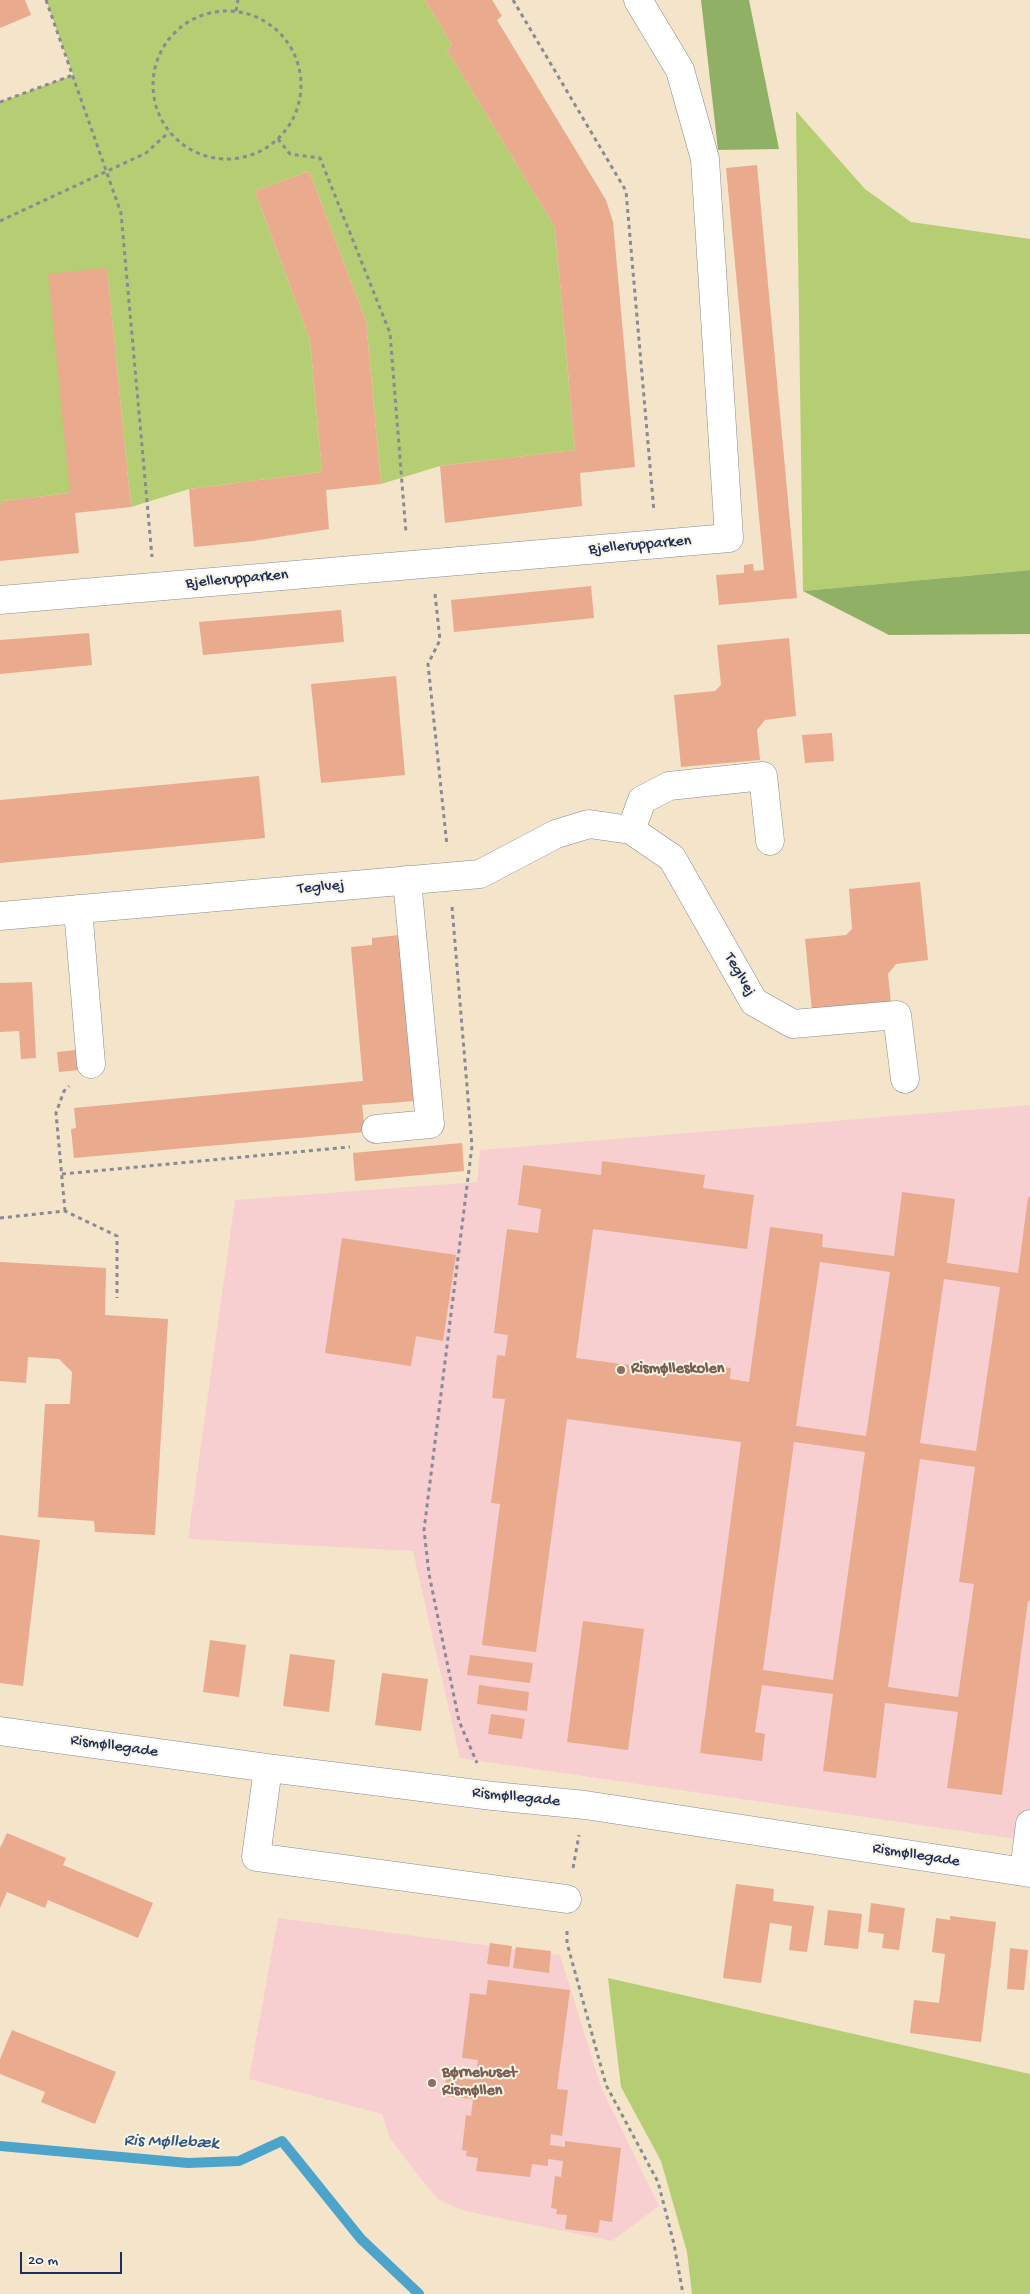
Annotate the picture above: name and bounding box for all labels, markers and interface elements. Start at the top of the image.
street label: Bjellerupparken [588,532,692,560]
street label: Bjellerupparken [185,566,289,594]
street label: Teglvej [297,876,345,900]
street label: Teglvej [719,950,759,1000]
place label: Rismølleskolen [631,1360,724,1380]
marker: Rismølleskolen [615,1364,627,1376]
street label: Rismøllegade [69,1731,159,1763]
street label: Rismøllegade [471,1784,561,1812]
street label: Rismøllegade [871,1840,961,1872]
place label: Børnehuset Rismøllen [442,2064,517,2102]
marker: Børnehuset Rismøllen [426,2077,438,2089]
water label: Ris Møllebæk [123,2131,219,2155]
scale bar [22,2242,125,2274]
text: 20 m [28,2252,58,2270]

